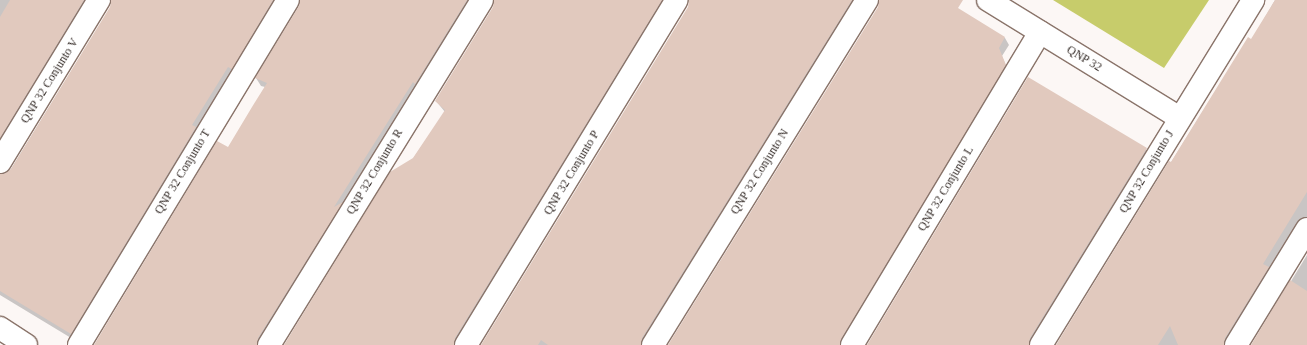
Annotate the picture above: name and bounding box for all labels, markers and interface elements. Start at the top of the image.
street label: QNP 32 Conjunto V [18,35,82,127]
street label: QNP 32 [1064,43,1104,75]
street label: QNP 32 Conjunto R [344,126,406,218]
street label: QNP 32 Conjunto N [728,126,792,218]
street label: QNP 32 Conjunto T [152,127,214,217]
street label: QNP 32 Conjunto P [541,128,603,218]
street label: QNP 32 Conjunto J [1117,128,1177,216]
street label: QNP 32 Conjunto L [915,144,977,234]

